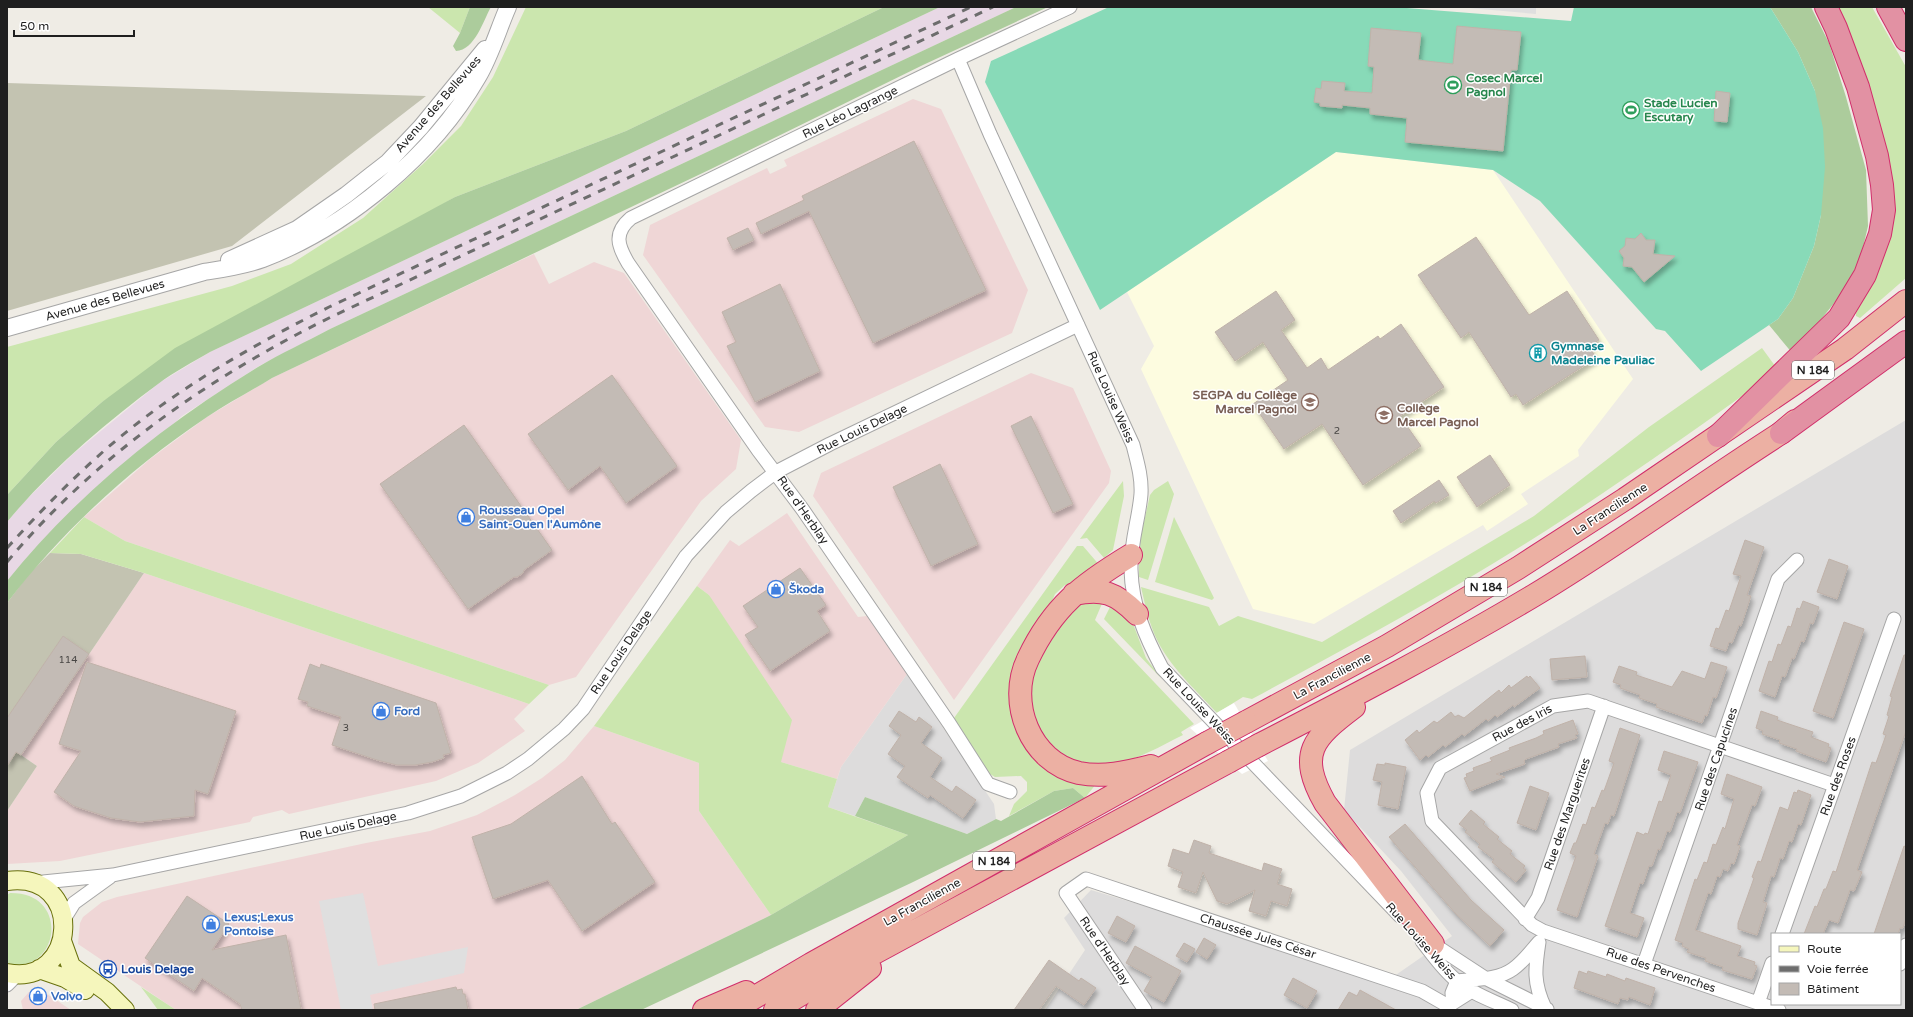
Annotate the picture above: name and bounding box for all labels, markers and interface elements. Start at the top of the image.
scale bar [14,12,134,38]
text: 50 m [20,19,49,33]
street label: Avenue des Bellevues [392,53,484,155]
place label: Cosec Marcel Pagnol [1466,71,1542,100]
sports icon: Cosec Marcel Pagnol [1443,75,1463,95]
street label: Rue Léo Lagrange [800,83,900,141]
place label: Stade Lucien Escutary [1644,96,1718,125]
sports icon: Stade Lucien Escutary [1621,100,1641,120]
street label: Avenue des Bellevues [44,276,166,324]
place label: Gymnase Madeleine Pauliac [1551,339,1655,367]
building icon: Gymnase Madeleine Pauliac [1528,343,1548,363]
street label: Rue Louise Weiss [1085,349,1138,445]
road number: N 184 [1792,361,1834,379]
place label: SEGPA du Collège Marcel Pagnol [1193,388,1297,417]
school or university icon: SEGPA du Collège Marcel Pagnol [1300,392,1320,412]
street label: Rue Louis Delage [815,401,910,457]
place label: Collège Marcel Pagnol [1397,401,1479,430]
school or university icon: Collège Marcel Pagnol [1374,405,1394,425]
house number: 2 [1334,425,1340,437]
street label: Rue d'Herblay [774,473,832,547]
street label: La Francilienne [1570,480,1650,538]
place label: Rousseau Opel Saint-Ouen l'Aumône [479,503,601,531]
shop icon: Rousseau Opel Saint-Ouen l'Aumône [456,507,476,527]
road number: N 184 [1465,578,1507,596]
shop icon: Škoda [766,579,786,599]
place label: Škoda [789,582,825,596]
street label: Rue Louis Delage [588,607,655,697]
street label: La Francilienne [1291,650,1373,702]
house number: 114 [59,654,77,666]
street label: Rue Louise Weiss [1160,665,1238,747]
shop icon: Ford [371,701,391,721]
street label: Rue des Iris [1490,701,1554,745]
place label: Ford [394,704,420,718]
street label: Rue des Capucines [1692,705,1740,812]
house number: 3 [343,722,349,734]
street label: Rue des Roses [1817,734,1859,817]
street label: Rue des Marguerites [1541,756,1593,872]
street label: Rue Louis Delage [298,809,398,843]
road number: N 184 [973,852,1015,870]
street label: La Francilienne [881,875,963,929]
street label: Rue Louise Weiss [1383,900,1459,983]
place label: Lexus;Lexus Pontoise [224,910,294,938]
street label: Chaussée Jules César [1198,911,1318,962]
shop icon: Lexus;Lexus Pontoise [201,914,221,934]
street label: Rue d'Herblay [1077,914,1133,989]
legend [1771,933,1901,1005]
text: Route [1807,942,1842,956]
street label: Rue des Pervenches [1604,945,1718,995]
bus stop icon: Louis Delage [98,959,118,979]
place label: Louis Delage [121,962,194,977]
text: Voie ferrée [1807,962,1869,976]
text: Bâtiment [1807,982,1859,996]
shop icon: Volvo [28,986,48,1006]
place label: Volvo [51,989,83,1003]

